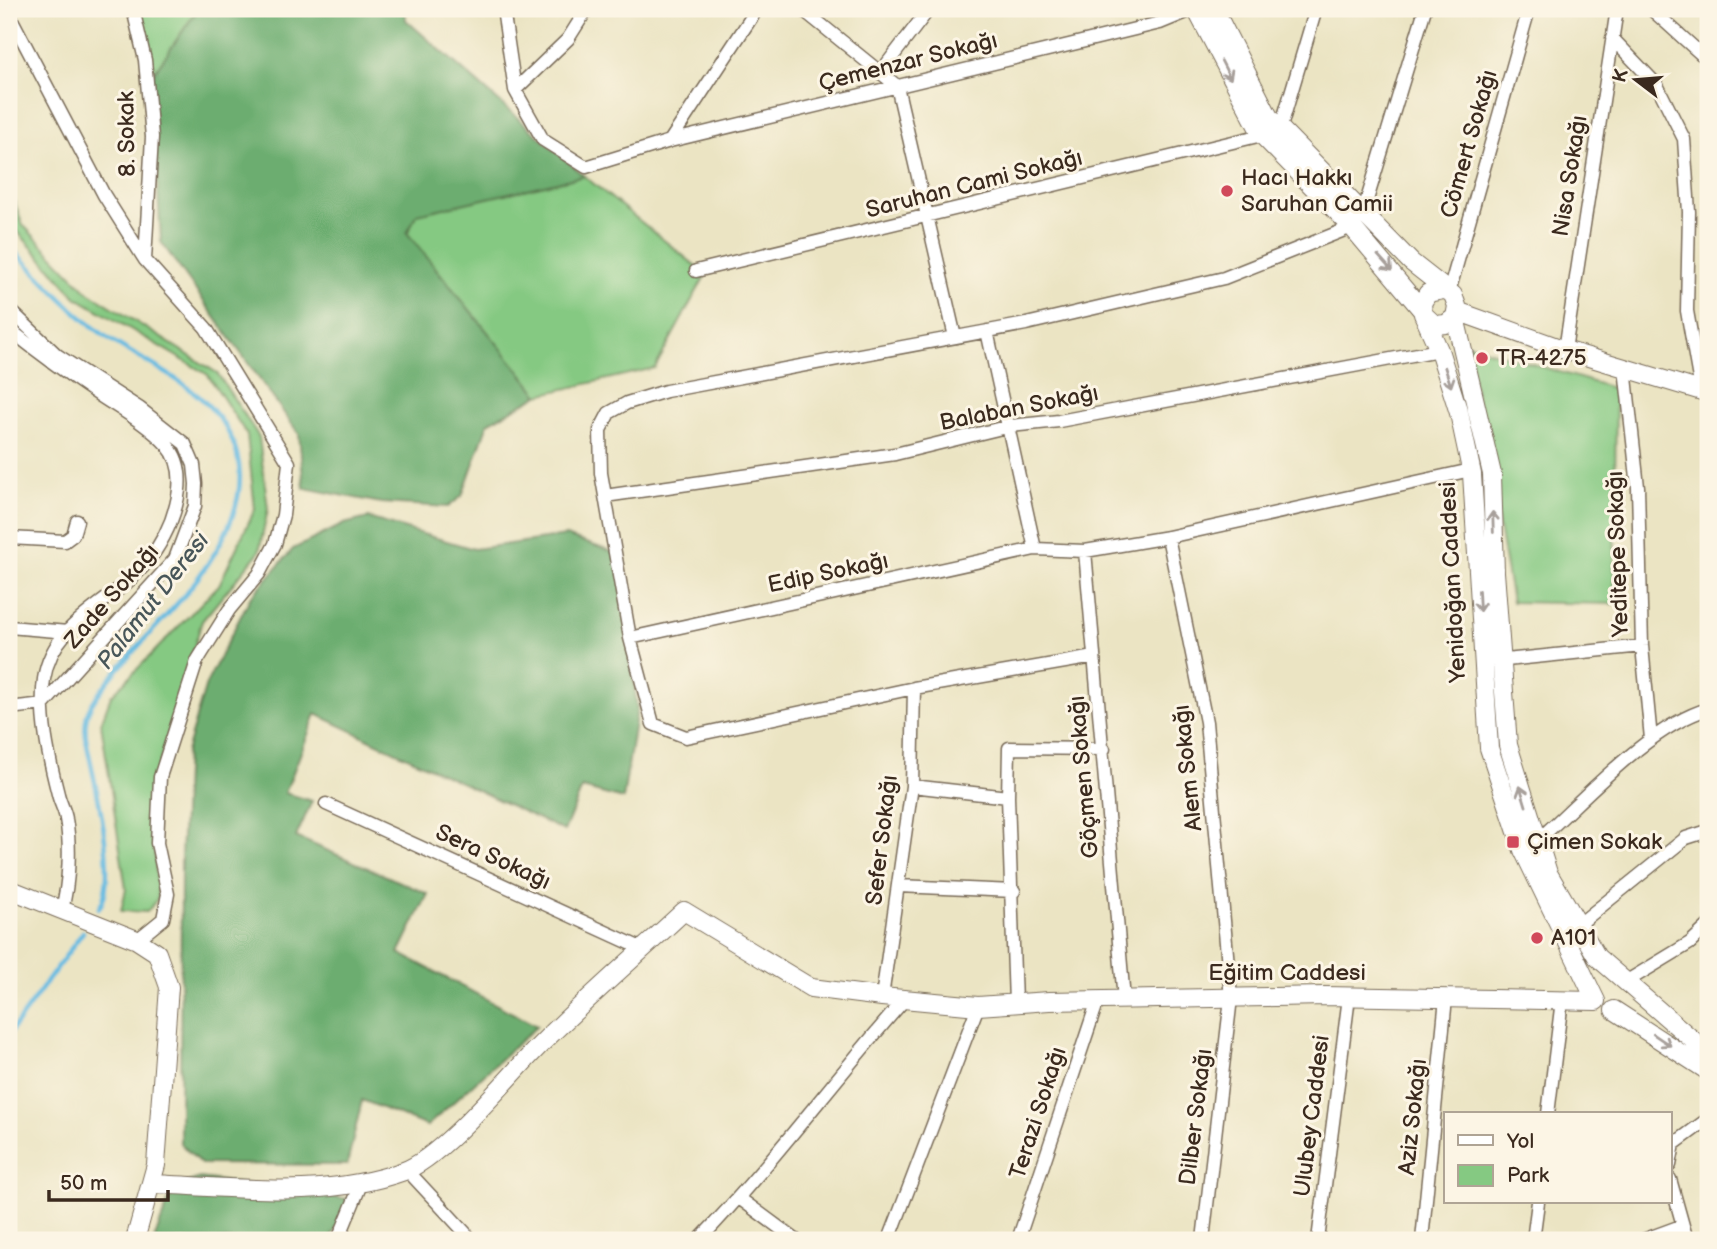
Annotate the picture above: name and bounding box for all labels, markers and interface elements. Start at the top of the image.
street label: Çemenzar Sokağı [816,26,1000,98]
north arrow [1602,46,1672,116]
one-way arrow [1220,59,1234,80]
text: K [1608,66,1634,85]
street label: Cömert Sokağı [1434,67,1504,221]
street label: 8. Sokak [112,90,142,177]
street label: Nisa Sokağı [1547,113,1593,239]
street label: Saruhan Cami Sokağı [863,144,1085,224]
place label: Hacı Hakkı Saruhan Camii [1241,164,1393,218]
marker: Hacı Hakkı Saruhan Camii [1219,183,1235,199]
one-way arrow [1376,254,1393,271]
place label: TR-4275 [1496,344,1587,372]
marker: TR-4275 [1474,350,1490,366]
one-way arrow [1443,366,1455,388]
street label: Balaban Sokağı [937,379,1101,437]
street label: Yeditepe Sokağı [1601,471,1635,638]
street label: Yenidoğan Caddesi [1434,481,1472,684]
one-way arrow [1487,511,1500,534]
water label: Palamut Deresi [91,526,216,675]
street label: Zade Sokağı [58,538,165,655]
street label: Edip Sokağı [765,547,891,599]
one-way arrow [1472,590,1485,613]
street label: Göçmen Sokağı [1063,694,1105,860]
street label: Alem Sokağı [1167,703,1209,833]
street label: Sefer Sokağı [860,773,904,907]
one-way arrow [1516,785,1529,807]
street label: Sera Sokağı [431,818,555,896]
place label: Çimen Sokak [1527,828,1663,856]
marker: Çimen Sokak [1505,834,1521,850]
place label: A101 [1551,924,1596,952]
marker: A101 [1529,930,1545,946]
street label: Eğitim Caddesi [1208,959,1366,987]
one-way arrow [1652,1032,1671,1047]
street label: Ulubey Caddesi [1288,1034,1336,1198]
street label: Terazi Sokağı [1003,1043,1073,1183]
street label: Dilber Sokağı [1174,1047,1218,1187]
street label: Aziz Sokağı [1393,1057,1433,1177]
legend [1444,1112,1672,1204]
text: Yol [1506,1129,1534,1154]
scale bar [49,1158,168,1202]
text: Park [1507,1163,1550,1188]
text: 50 m [60,1171,107,1196]

